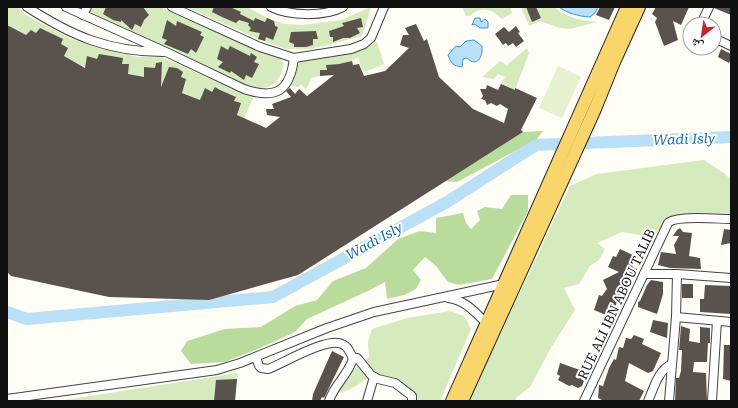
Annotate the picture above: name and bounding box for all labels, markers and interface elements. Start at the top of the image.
north arrow [682,16,722,56]
text: ش [689,35,706,53]
water label: Wadi Isly [653,130,716,148]
water label: Wadi Isly [343,219,406,263]
street label: RUE ALI IBN ABOU TALIB [575,226,658,382]

